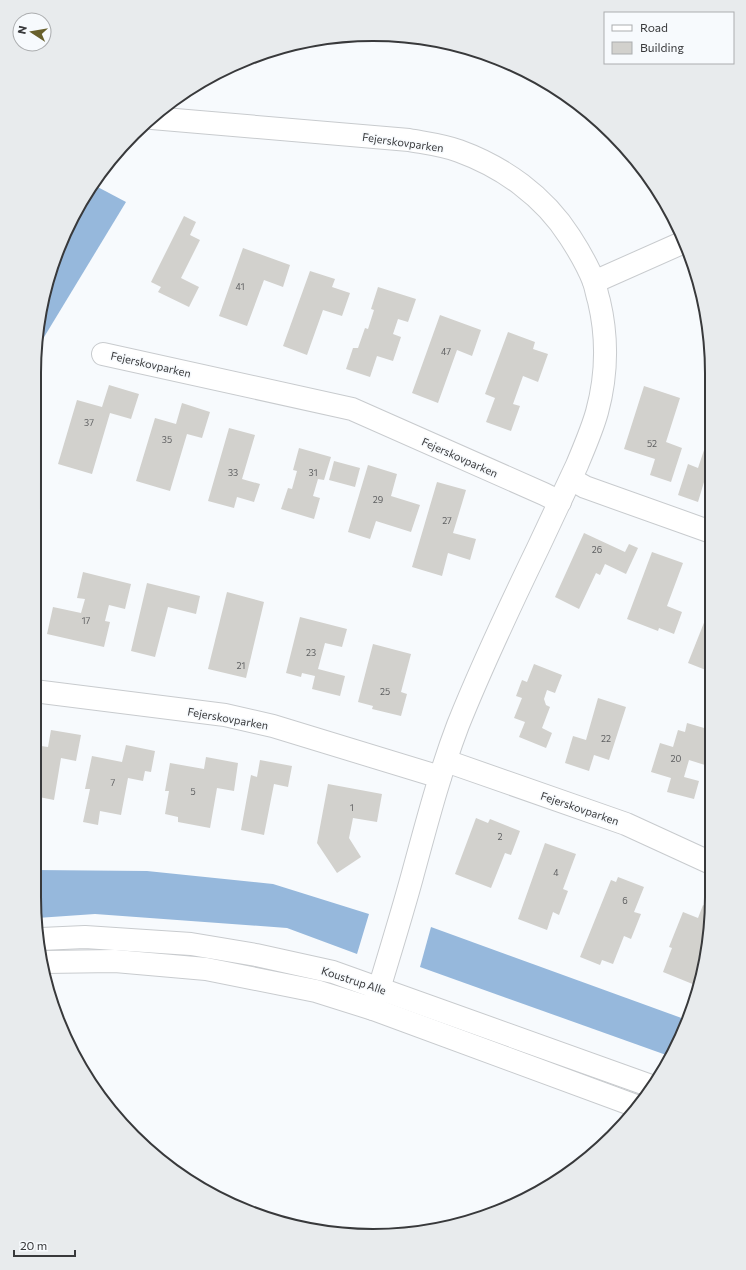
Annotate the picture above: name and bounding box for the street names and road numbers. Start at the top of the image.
street label: Fejerskovparken [362,130,444,154]
street label: Fejerskovparken [110,348,192,380]
street label: Fejerskovparken [420,434,500,480]
street label: Fejerskovparken [187,704,269,732]
street label: Fejerskovparken [539,789,621,827]
street label: Koustrup Alle [320,963,388,997]

